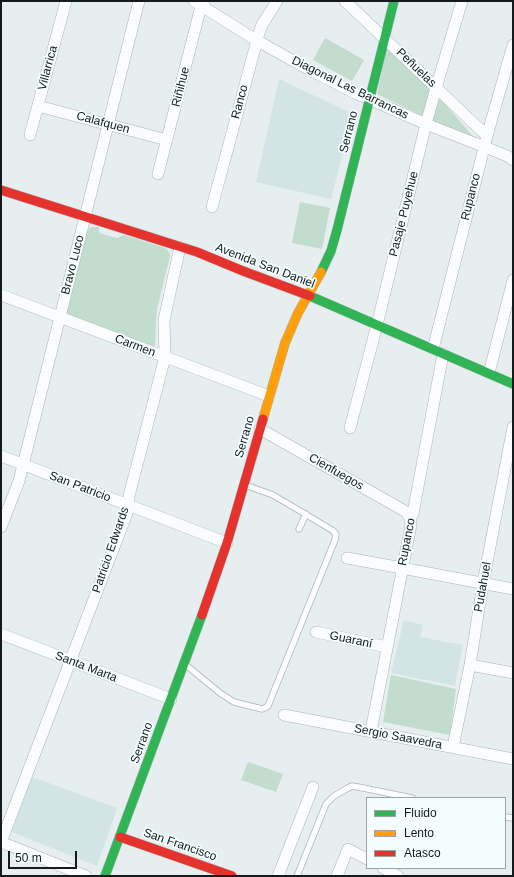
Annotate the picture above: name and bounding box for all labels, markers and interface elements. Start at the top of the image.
street label: Villarrica [35,44,61,92]
street label: Peñuelas [393,45,439,91]
street label: Diagonal Las Barrancas [289,53,411,123]
street label: Riñihue [169,66,193,108]
street label: Ranco [229,83,251,121]
street label: Calafquen [75,109,131,137]
street label: Serrano [337,110,361,154]
street label: Pasaje Puyehue [386,170,422,258]
street label: Rupanco [458,172,484,222]
street label: Bravo Luco [59,234,87,296]
street label: Avenida San Daniel [213,240,317,292]
street label: Carmen [112,332,158,360]
street label: Serrano [232,414,258,460]
street label: Cienfuegos [306,451,366,493]
street label: San Patricio [47,469,113,505]
street label: Patricio Edwards [90,505,132,595]
street label: Rupanco [395,517,419,567]
street label: Pudahuel [472,561,494,613]
street label: Guaraní [328,628,374,652]
street label: Santa Marta [53,649,119,685]
street label: Serrano [128,720,156,766]
street label: Sergio Saavedra [353,721,443,753]
legend [366,797,506,869]
text: Fluido [404,806,437,820]
street label: San Francisco [141,826,219,864]
text: Lento [404,826,434,840]
scale bar [10,843,79,869]
text: Atasco [404,846,441,860]
text: 50 m [15,851,42,865]

